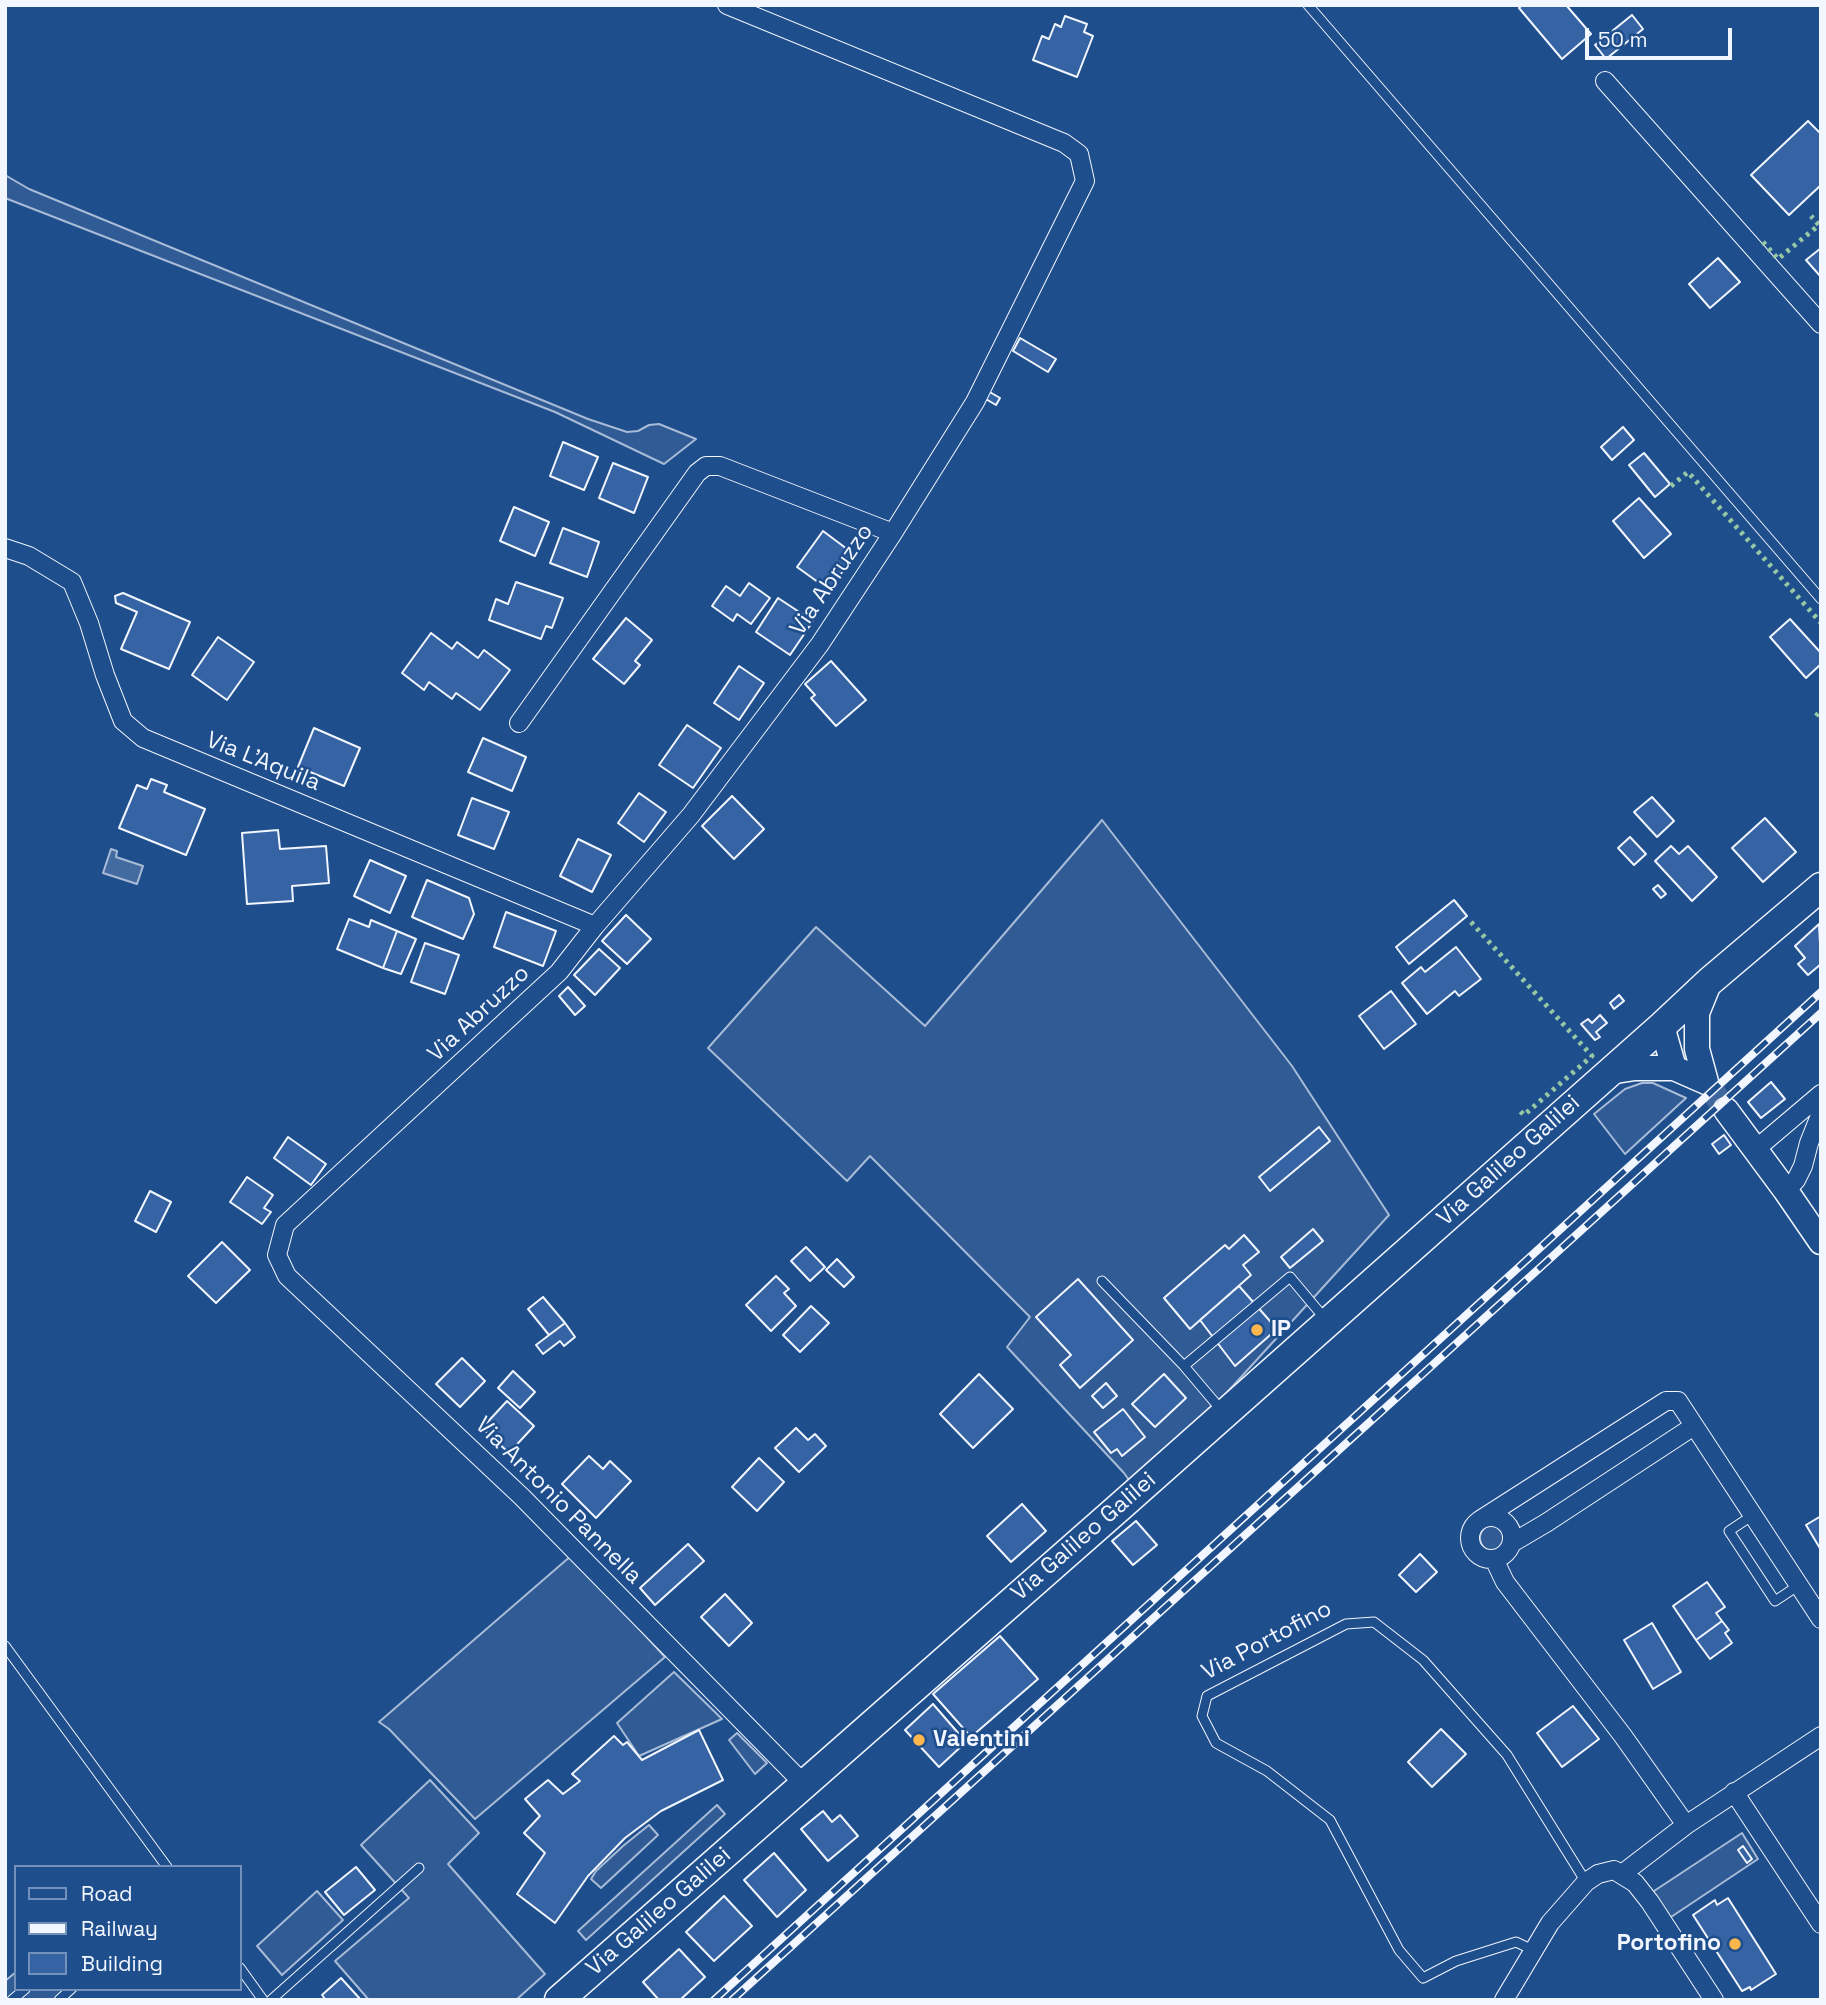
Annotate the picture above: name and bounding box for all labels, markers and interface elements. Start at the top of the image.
scale bar [1588,14,1735,58]
text: 50 m [1598,26,1648,53]
street label: Via Abruzzo [785,519,879,641]
street label: Via L'Aquila [202,727,324,797]
street label: Via Abruzzo [422,960,536,1068]
street label: Via Galileo Galilei [1432,1090,1586,1232]
place label: IP [1271,1316,1291,1344]
marker: IP [1249,1322,1265,1338]
street label: Via Antonio Pannella [469,1412,647,1590]
street label: Via Galileo Galilei [1006,1467,1162,1607]
street label: Via Portofino [1197,1595,1337,1687]
place label: Valentini [933,1726,1030,1754]
marker: Valentini [911,1732,927,1748]
street label: Via Galileo Galilei [581,1842,737,1982]
legend [14,1865,242,1991]
text: Road [81,1880,133,1907]
text: Railway [81,1915,158,1942]
place label: Portofino [1617,1930,1721,1958]
marker: Portofino [1727,1936,1743,1952]
text: Building [81,1950,163,1977]

